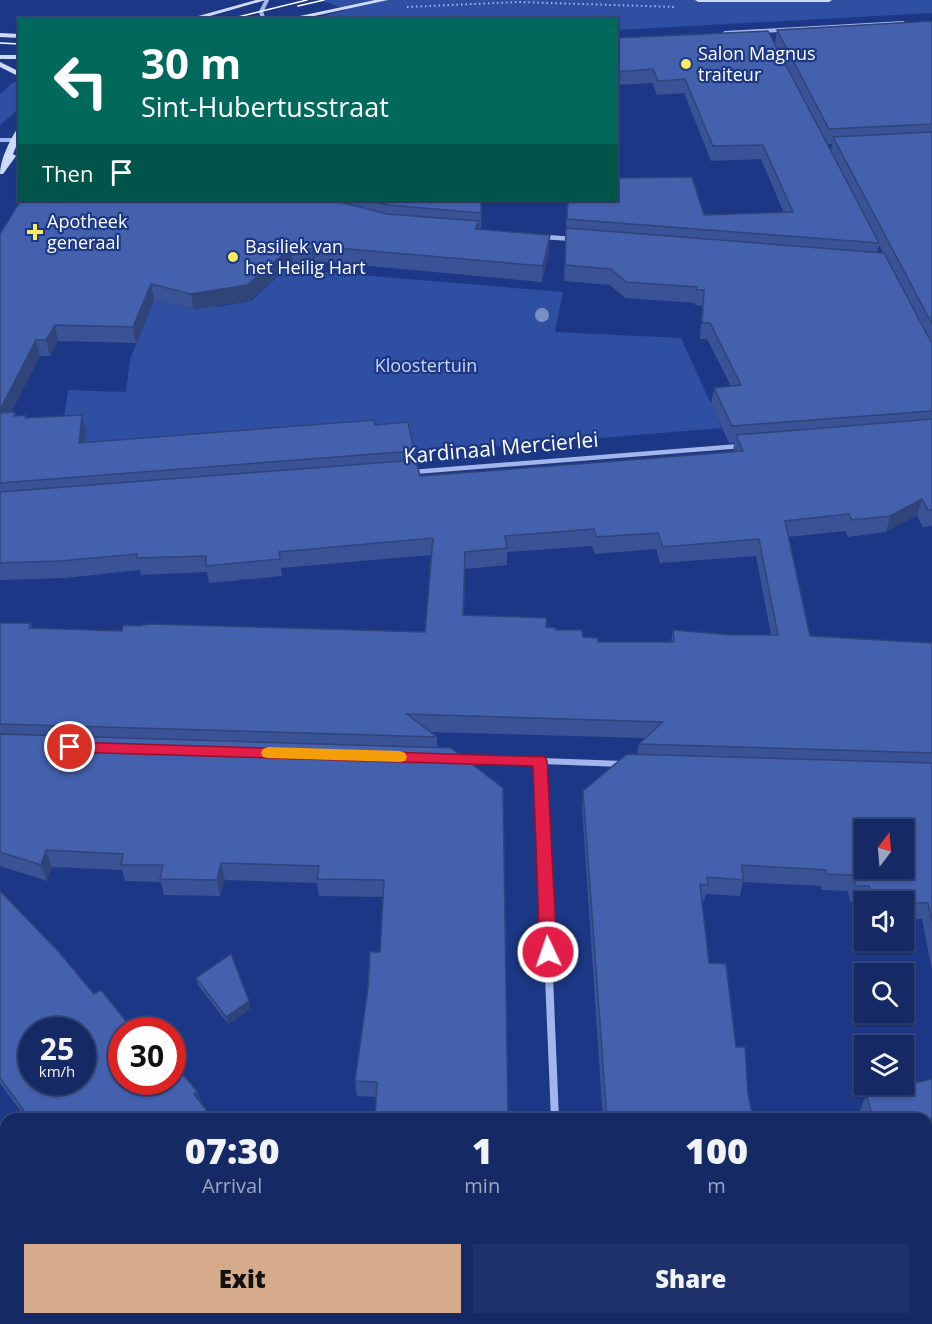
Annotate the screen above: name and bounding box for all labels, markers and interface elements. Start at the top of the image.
text: 30 m [141,34,241,91]
place label: Salon Magnus traiteur [698,41,816,86]
icon: left [42,42,120,120]
marker: Salon Magnus traiteur [679,57,693,71]
text: Sint-Hubertusstraat [141,88,389,125]
icon: arrive [105,156,138,189]
text: Then [42,158,93,188]
place label: Apotheek generaal [47,209,128,254]
marker: Apotheek generaal [28,225,42,239]
place label: Basiliek van het Heilig Hart [245,234,366,279]
marker: Basiliek van het Heilig Hart [226,250,240,264]
park label: Kloostertuin [375,353,477,377]
street label: Kardinaal Mercierlei [402,425,600,469]
pin [44,721,95,772]
icon: arrive [53,730,86,763]
north arrow [854,819,914,879]
map controls [854,819,914,1095]
button: sound [854,891,914,951]
position arrow [516,920,580,984]
button: search [854,963,914,1023]
speed limit sign: 30 [108,1017,186,1095]
text: 25 [40,1028,74,1069]
button: layers [854,1035,914,1095]
text: km/h [39,1061,75,1081]
text: 07:30 [185,1126,280,1175]
text: 1 [472,1126,493,1175]
text: 100 [685,1126,748,1175]
text: Arrival [202,1172,262,1199]
text: min [464,1172,500,1199]
text: m [707,1172,726,1199]
button: Exit [24,1244,461,1313]
button: Share [473,1244,909,1313]

